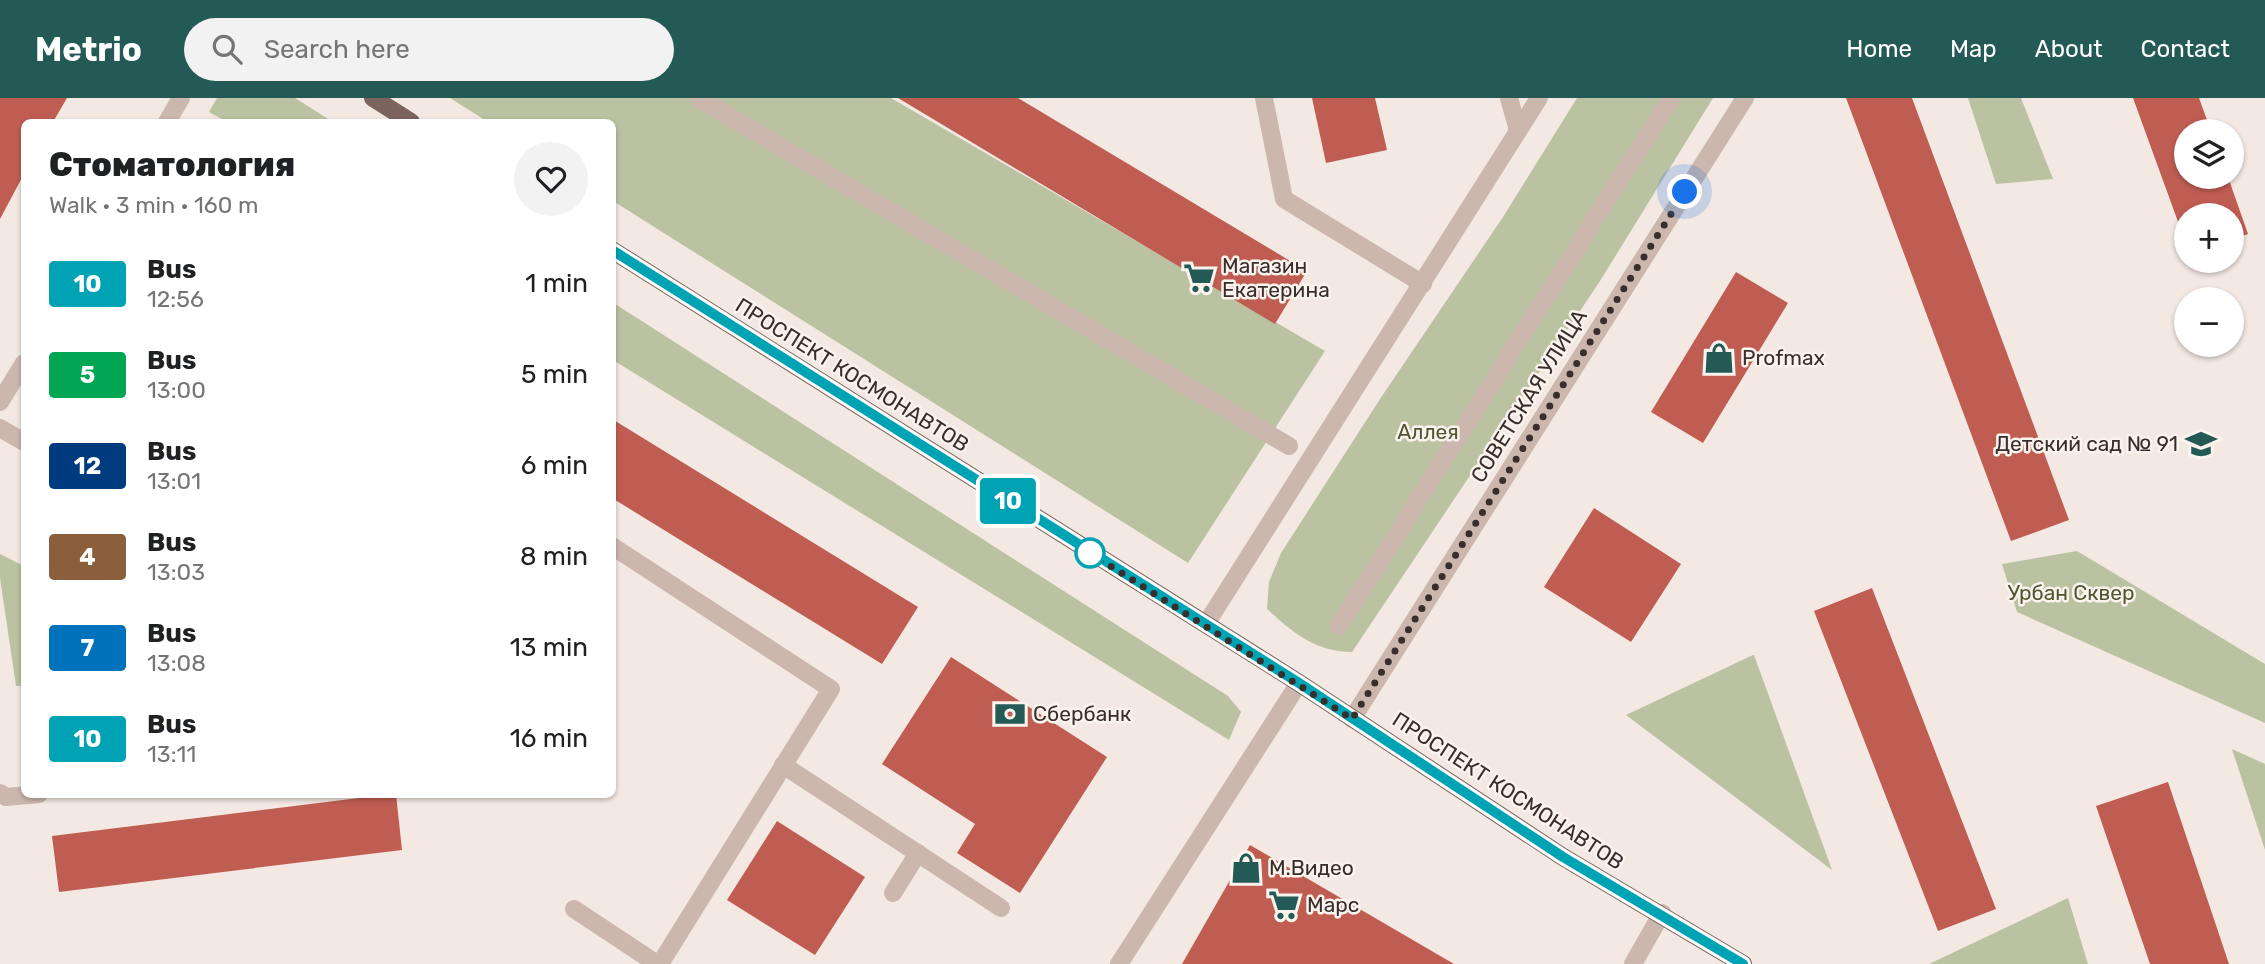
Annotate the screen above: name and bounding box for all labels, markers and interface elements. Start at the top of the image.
search box [184,18,674,81]
text: Metrio [35,30,142,69]
icon: search [208,30,246,68]
text: Search here [264,34,410,65]
text: Home [1846,35,1912,63]
text: Map [1950,35,1997,63]
text: About [2035,35,2103,63]
text: Contact [2141,35,2230,63]
map controls [2174,119,2244,357]
button: layers [2174,119,2244,189]
button: heart [514,142,588,216]
text: Стоматология [49,145,295,184]
your location [1667,174,1702,209]
text: Walk · 3 min · 160 m [49,191,258,219]
button: + [2174,203,2244,273]
place label: Магазин Екатерина [1222,253,1330,302]
text: Bus [147,254,196,285]
supermarket icon: Магазин Екатерина [1182,261,1216,295]
text: 1 min [525,268,588,299]
text: 10 [73,270,102,298]
text: 12:56 [147,285,204,313]
button: − [2174,287,2244,357]
street label: ПРОСПЕКТ КОСМОНАВТОВ [731,292,974,457]
street label: СОВЕТСКАЯ УЛИЦА [1465,305,1592,487]
shop icon: Profmax [1702,341,1736,375]
text: Bus [147,345,196,376]
place label: Profmax [1742,345,1825,370]
text: 5 min [521,359,588,390]
text: 5 [80,361,95,389]
text: 13:00 [147,376,206,404]
park label: Аллея [1397,419,1459,444]
school or university icon: Детский сад № 91 [2184,427,2218,461]
place label: Детский сад № 91 [1995,431,2178,456]
text: Bus [147,436,196,467]
text: 6 min [521,450,588,481]
text: 12 [74,452,101,480]
text: 13:01 [147,467,201,495]
line badge: 10 [976,478,1040,524]
text: 10 [994,487,1022,515]
text: Bus [147,527,196,558]
unlabelled marker [1075,538,1105,568]
text: 8 min [520,541,588,572]
text: 4 [79,543,96,571]
text: 13:03 [147,558,205,586]
park label: Урбан Сквер [2007,580,2135,605]
text: Bus [147,618,196,649]
text: 13 min [510,632,588,663]
text: 7 [81,634,94,662]
text: 13:08 [147,649,206,677]
bank icon: Сбербанк [993,697,1027,731]
place label: Сбербанк [1033,701,1131,726]
street label: ПРОСПЕКТ КОСМОНАВТОВ [1388,706,1628,875]
text: Bus [147,709,196,740]
text: 16 min [510,723,588,754]
text: 10 [73,725,102,753]
text: 13:11 [147,740,196,768]
shop icon: М.Видео [1229,851,1263,885]
place label: М.Видео [1269,855,1354,880]
supermarket icon: Марс [1267,888,1301,922]
place label: Марс [1307,892,1359,917]

